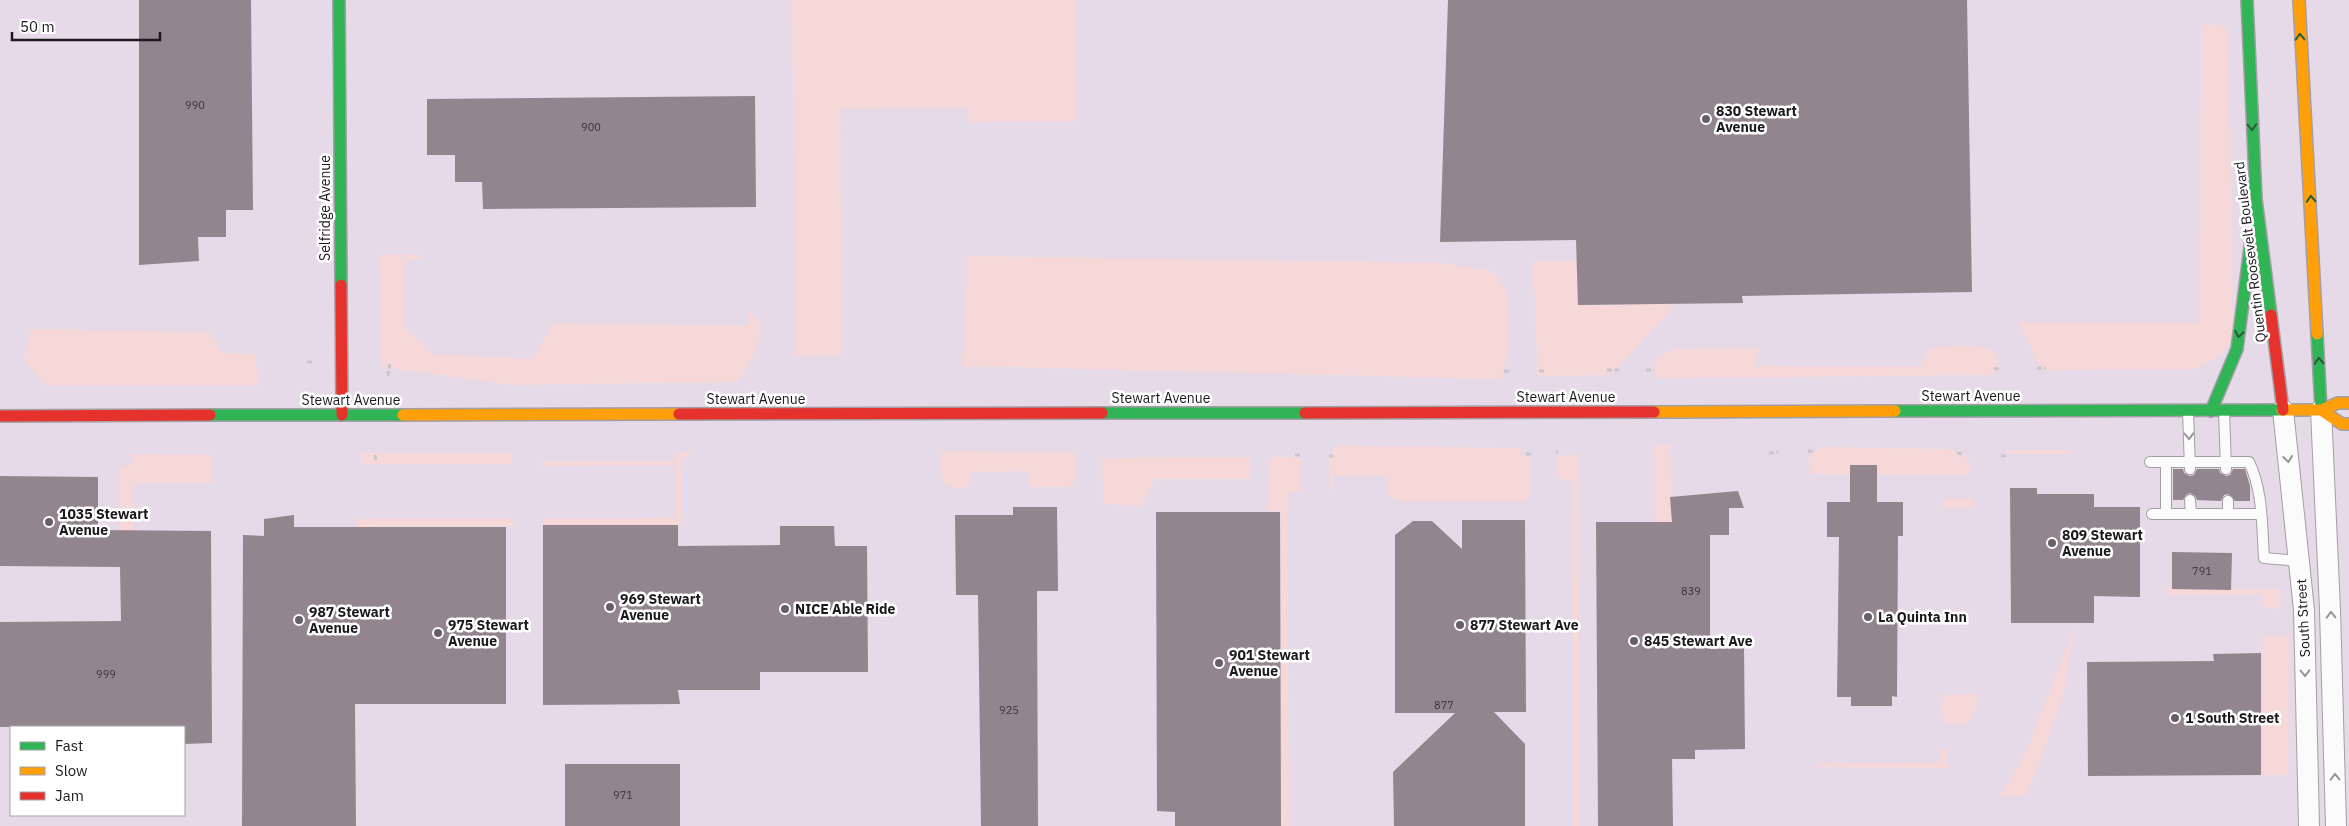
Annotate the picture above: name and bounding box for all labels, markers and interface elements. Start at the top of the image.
scale bar [12,10,160,42]
text: 50 m [20,17,55,36]
one-way arrow [2295,33,2306,41]
house number: 990 [185,98,205,112]
place label: 830 Stewart Avenue [1716,102,1797,136]
marker: 830 Stewart Avenue [1700,113,1712,125]
house number: 900 [581,120,601,134]
one-way arrow [2247,124,2258,132]
street label: Selfridge Avenue [316,155,334,261]
street label: Quentin Roosevelt Boulevard [2230,161,2270,343]
one-way arrow [2306,195,2316,202]
one-way arrow [2235,330,2245,338]
one-way arrow [2314,357,2325,365]
street label: Stewart Avenue [1922,387,2021,405]
street label: Stewart Avenue [1517,388,1616,406]
street label: Stewart Avenue [1112,389,1211,407]
street label: Stewart Avenue [707,390,806,408]
street label: Stewart Avenue [302,391,401,409]
one-way arrow [2183,433,2194,441]
one-way arrow [2282,455,2293,463]
place label: 1035 Stewart Avenue [59,505,148,539]
marker: 1035 Stewart Avenue [43,516,55,528]
place label: 809 Stewart Avenue [2062,526,2143,560]
marker: 809 Stewart Avenue [2046,537,2058,549]
house number: 791 [2192,564,2212,578]
street label: South Street [2292,578,2314,658]
house number: 839 [1681,584,1701,598]
place label: 969 Stewart Avenue [620,590,701,624]
place label: NICE Able Ride [795,600,896,618]
marker: 969 Stewart Avenue [604,601,616,613]
place label: 987 Stewart Avenue [309,603,390,637]
marker: NICE Able Ride [779,603,791,615]
place label: La Quinta Inn [1878,608,1967,626]
marker: La Quinta Inn [1862,611,1874,623]
one-way arrow [2325,611,2336,619]
marker: 987 Stewart Avenue [293,614,305,626]
place label: 975 Stewart Avenue [448,616,529,650]
place label: 877 Stewart Ave [1470,616,1579,634]
marker: 877 Stewart Ave [1454,619,1466,631]
marker: 975 Stewart Avenue [432,627,444,639]
place label: 845 Stewart Ave [1644,632,1753,650]
marker: 845 Stewart Ave [1628,635,1640,647]
place label: 901 Stewart Avenue [1229,646,1310,680]
marker: 901 Stewart Avenue [1213,657,1225,669]
house number: 999 [96,667,116,681]
one-way arrow [2300,670,2310,677]
house number: 877 [1434,698,1454,712]
house number: 925 [999,703,1019,717]
place label: 1 South Street [2185,709,2279,727]
marker: 1 South Street [2169,712,2181,724]
legend [10,726,185,816]
text: Fast [55,736,83,755]
text: Slow [55,761,88,780]
one-way arrow [2330,773,2340,781]
text: Jam [55,786,84,805]
house number: 971 [613,788,633,802]

